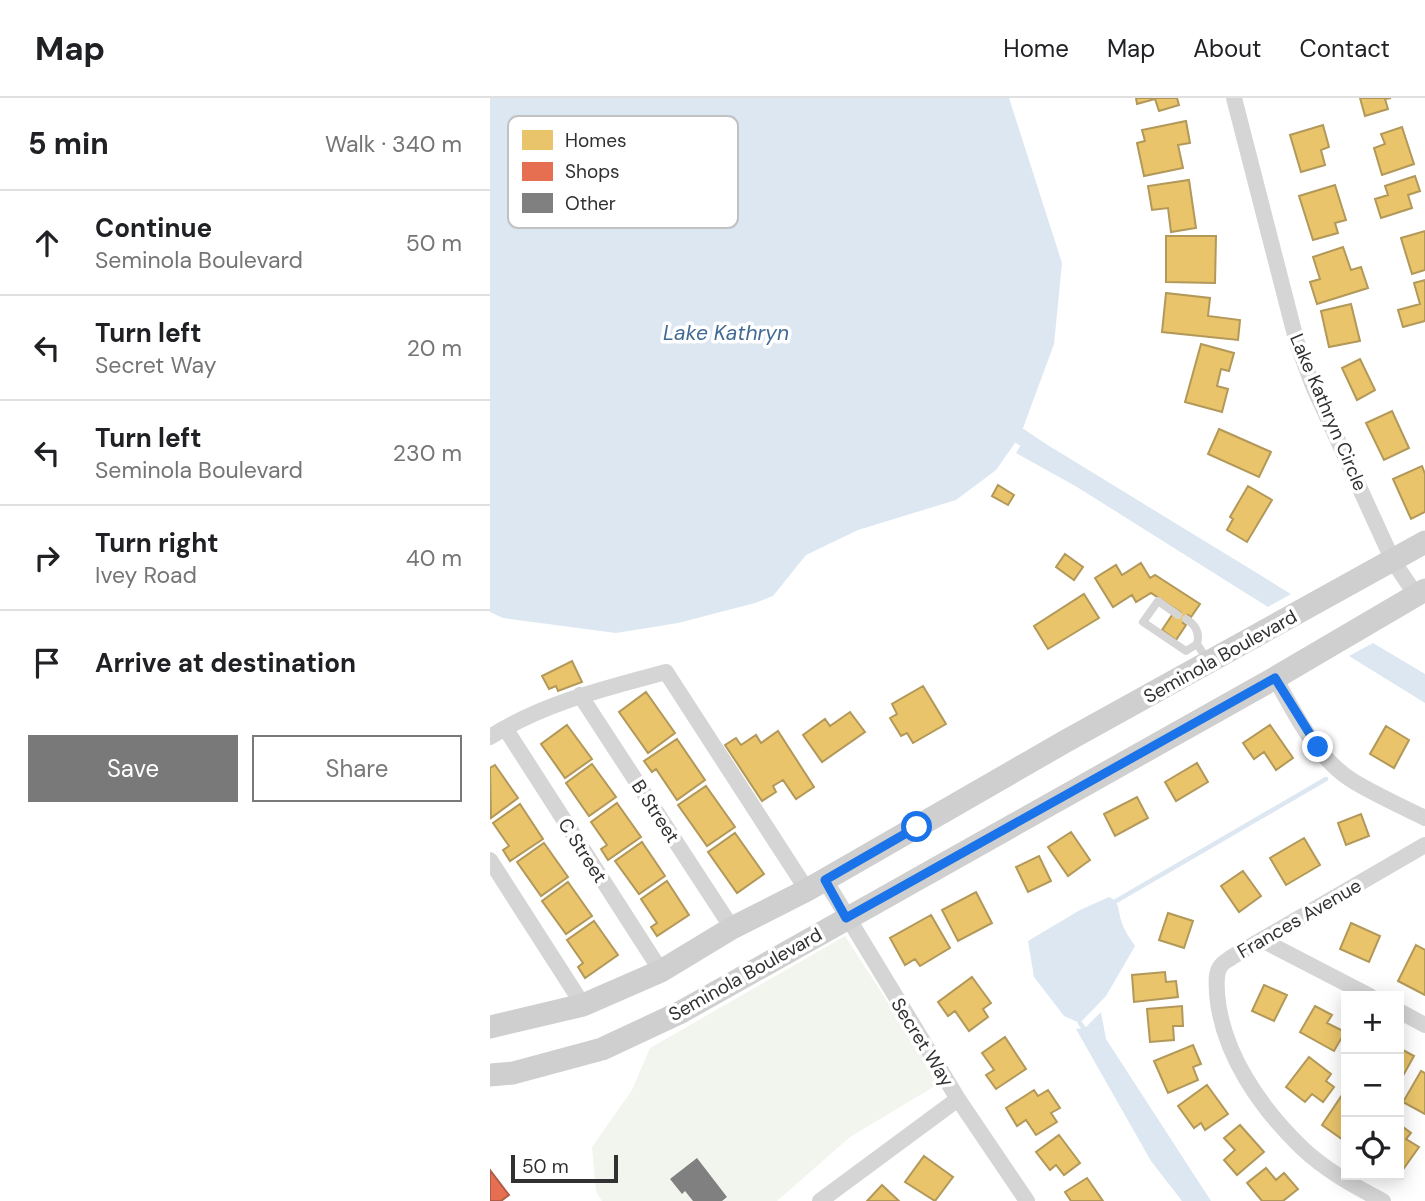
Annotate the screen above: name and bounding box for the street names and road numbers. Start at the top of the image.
street label: Lake Kathryn Circle [1284,330,1373,495]
street label: Seminola Boulevard [1139,604,1301,709]
street label: B Street [626,775,685,848]
street label: C Street [552,813,613,887]
street label: Frances Avenue [1233,873,1366,964]
street label: Seminola Boulevard [664,922,826,1027]
street label: Secret Way [885,993,960,1092]

